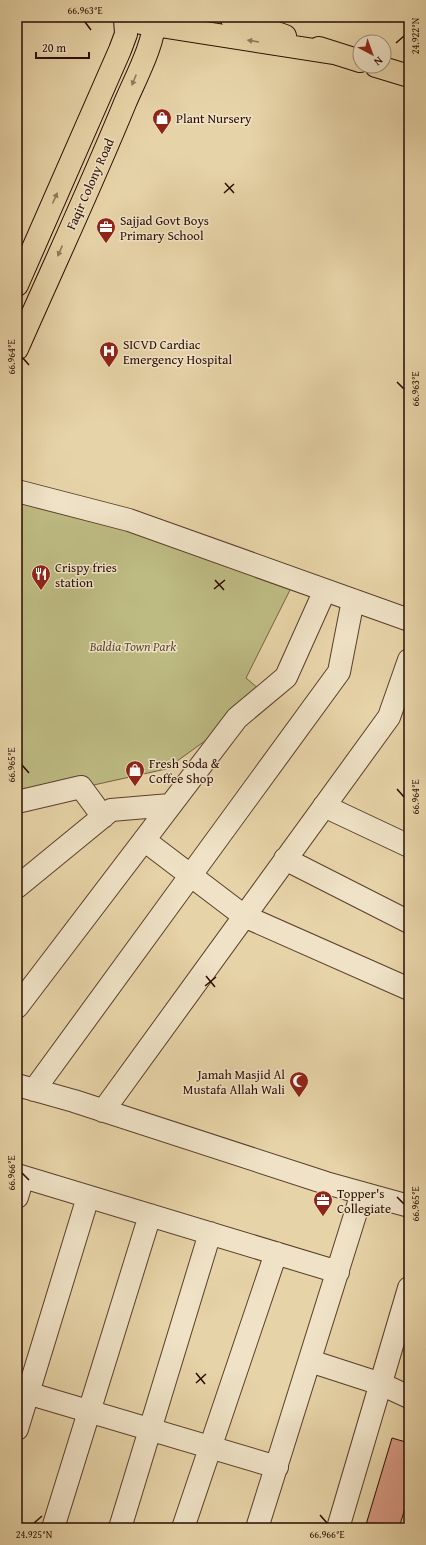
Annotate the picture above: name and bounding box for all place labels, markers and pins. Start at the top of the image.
shop icon: Plant Nursery [151,107,173,135]
place label: Plant Nursery [176,109,252,128]
place label: Sajjad Govt Boys Primary School [120,211,209,245]
office icon: Sajjad Govt Boys Primary School [95,216,117,244]
place label: SICVD Cardiac Emergency Hospital [123,335,232,369]
hospital icon: SICVD Cardiac Emergency Hospital [98,340,120,368]
place label: Crispy fries station [55,558,117,592]
restaurant icon: Crispy fries station [30,563,52,591]
place label: Fresh Soda & Coffee Shop [149,754,220,788]
shop icon: Fresh Soda & Coffee Shop [124,759,146,787]
place label: Jamah Masjid Al Mustafa Allah Wali [183,1065,285,1099]
mosque icon: Jamah Masjid Al Mustafa Allah Wali [288,1070,310,1098]
place label: Topper's Collegiate [337,1184,391,1218]
office icon: Topper's Collegiate [312,1189,334,1217]

